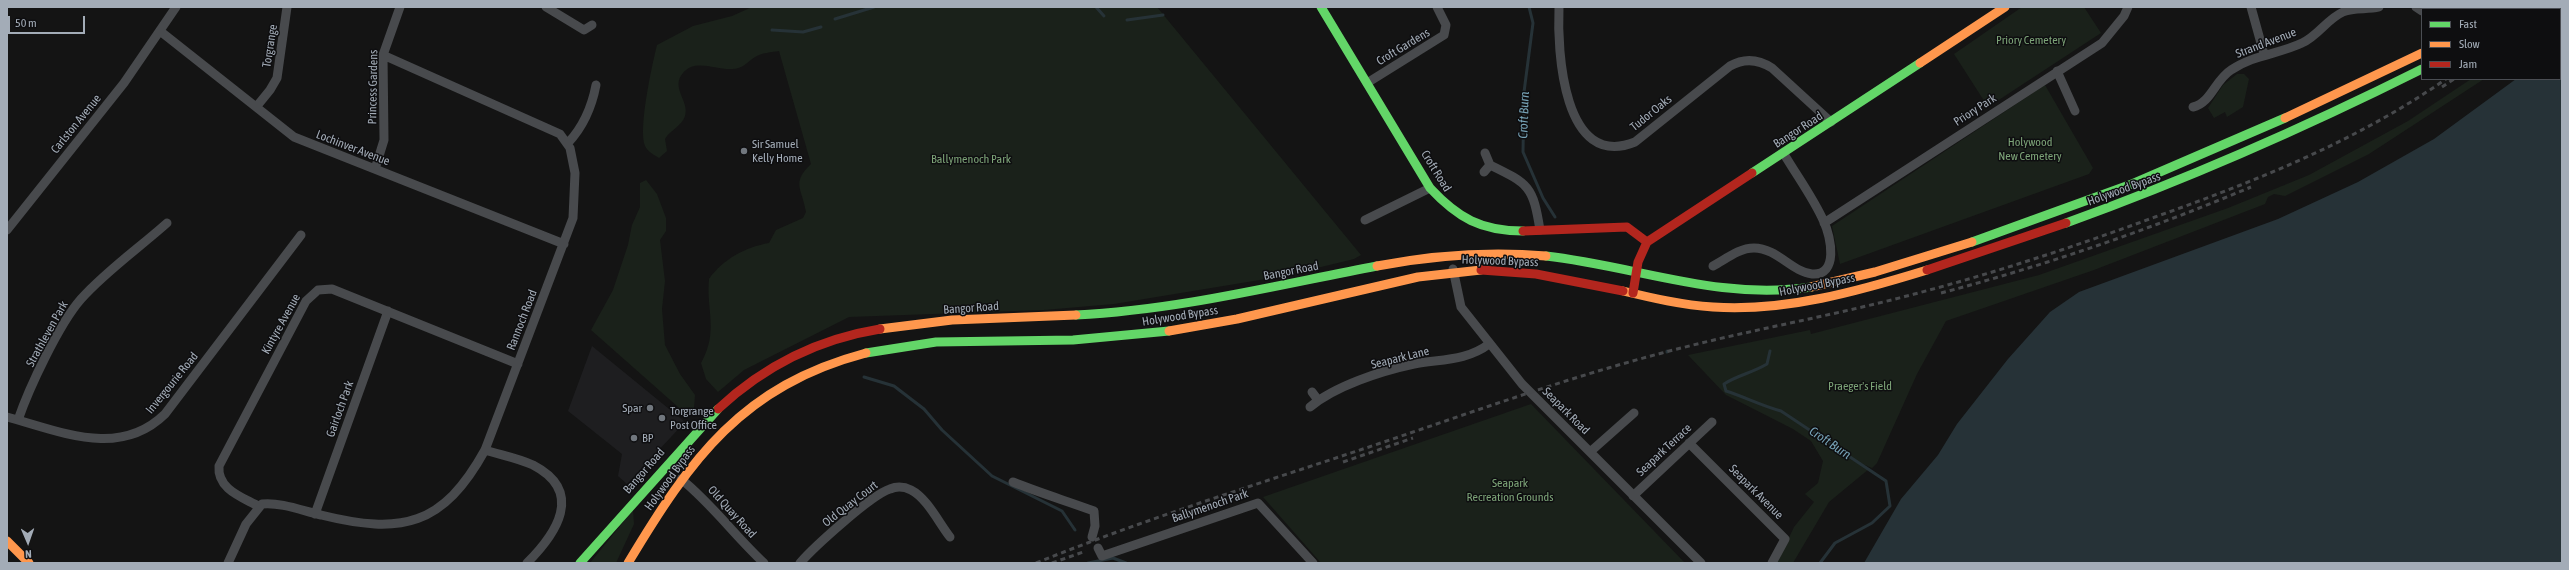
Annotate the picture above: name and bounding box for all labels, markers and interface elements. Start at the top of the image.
scale bar [10,8,87,34]
legend [2421,8,2561,80]
text: 50 m [15,16,37,30]
text: Fast [2459,17,2477,31]
street label: Torgrange [259,23,281,69]
street label: Croft Gardens [1374,25,1432,69]
street label: Strand Avenue [2234,25,2298,61]
park label: Priory Cemetery [1996,33,2066,47]
text: Slow [2459,37,2480,51]
street label: Princess Gardens [365,50,381,124]
text: Jam [2459,57,2477,71]
water label: Croft Burn [1515,91,1533,139]
street label: Priory Park [1951,91,1999,129]
street label: Carlston Avenue [48,92,104,156]
street label: Tudor Oaks [1627,92,1675,134]
street label: Bangor Road [1771,109,1825,151]
street label: Lochinver Avenue [314,127,392,169]
park label: Holywood New Cemetery [1998,135,2062,163]
place label: Sir Samuel Kelly Home [752,137,803,165]
marker: Sir Samuel Kelly Home [739,146,749,156]
street label: Croft Road [1418,148,1454,194]
park label: Ballymenoch Park [931,152,1011,166]
street label: Holywood Bypass [2086,169,2162,209]
street label: Holywood Bypass [1461,252,1539,270]
street label: Bangor Road [1262,259,1320,283]
street label: Holywood Bypass [1778,271,1856,299]
street label: Rannoch Road [504,288,540,352]
street label: Kintyre Avenue [259,291,303,357]
street label: Strathleven Park [23,299,71,369]
street label: Bangor Road [943,299,999,317]
street label: Holywood Bypass [1141,303,1219,329]
street label: Seapark Lane [1369,344,1431,372]
street label: Invergourie Road [143,349,201,417]
street label: Gairloch Park [323,379,357,439]
park label: Praeger's Field [1828,379,1892,393]
street label: Seapark Road [1539,384,1593,438]
place label: Spar [622,401,642,415]
marker: Spar [645,403,655,413]
place label: Torgrange Post Office [670,404,717,432]
marker: Torgrange Post Office [657,413,667,423]
street label: Seapark Terrace [1633,421,1695,479]
water label: Croft Burn [1806,423,1854,463]
place label: BP [642,431,654,445]
marker: BP [629,433,639,443]
street label: Holywood Bypass [642,443,698,513]
street label: Bangor Road [620,445,668,497]
street label: Seapark Avenue [1726,462,1786,522]
park label: Seapark Recreation Grounds [1467,476,1553,504]
street label: Old Quay Court [820,478,880,530]
street label: Old Quay Road [705,483,759,541]
street label: Ballymenoch Park [1170,486,1250,526]
north arrow [8,522,48,562]
text: N [25,548,32,560]

